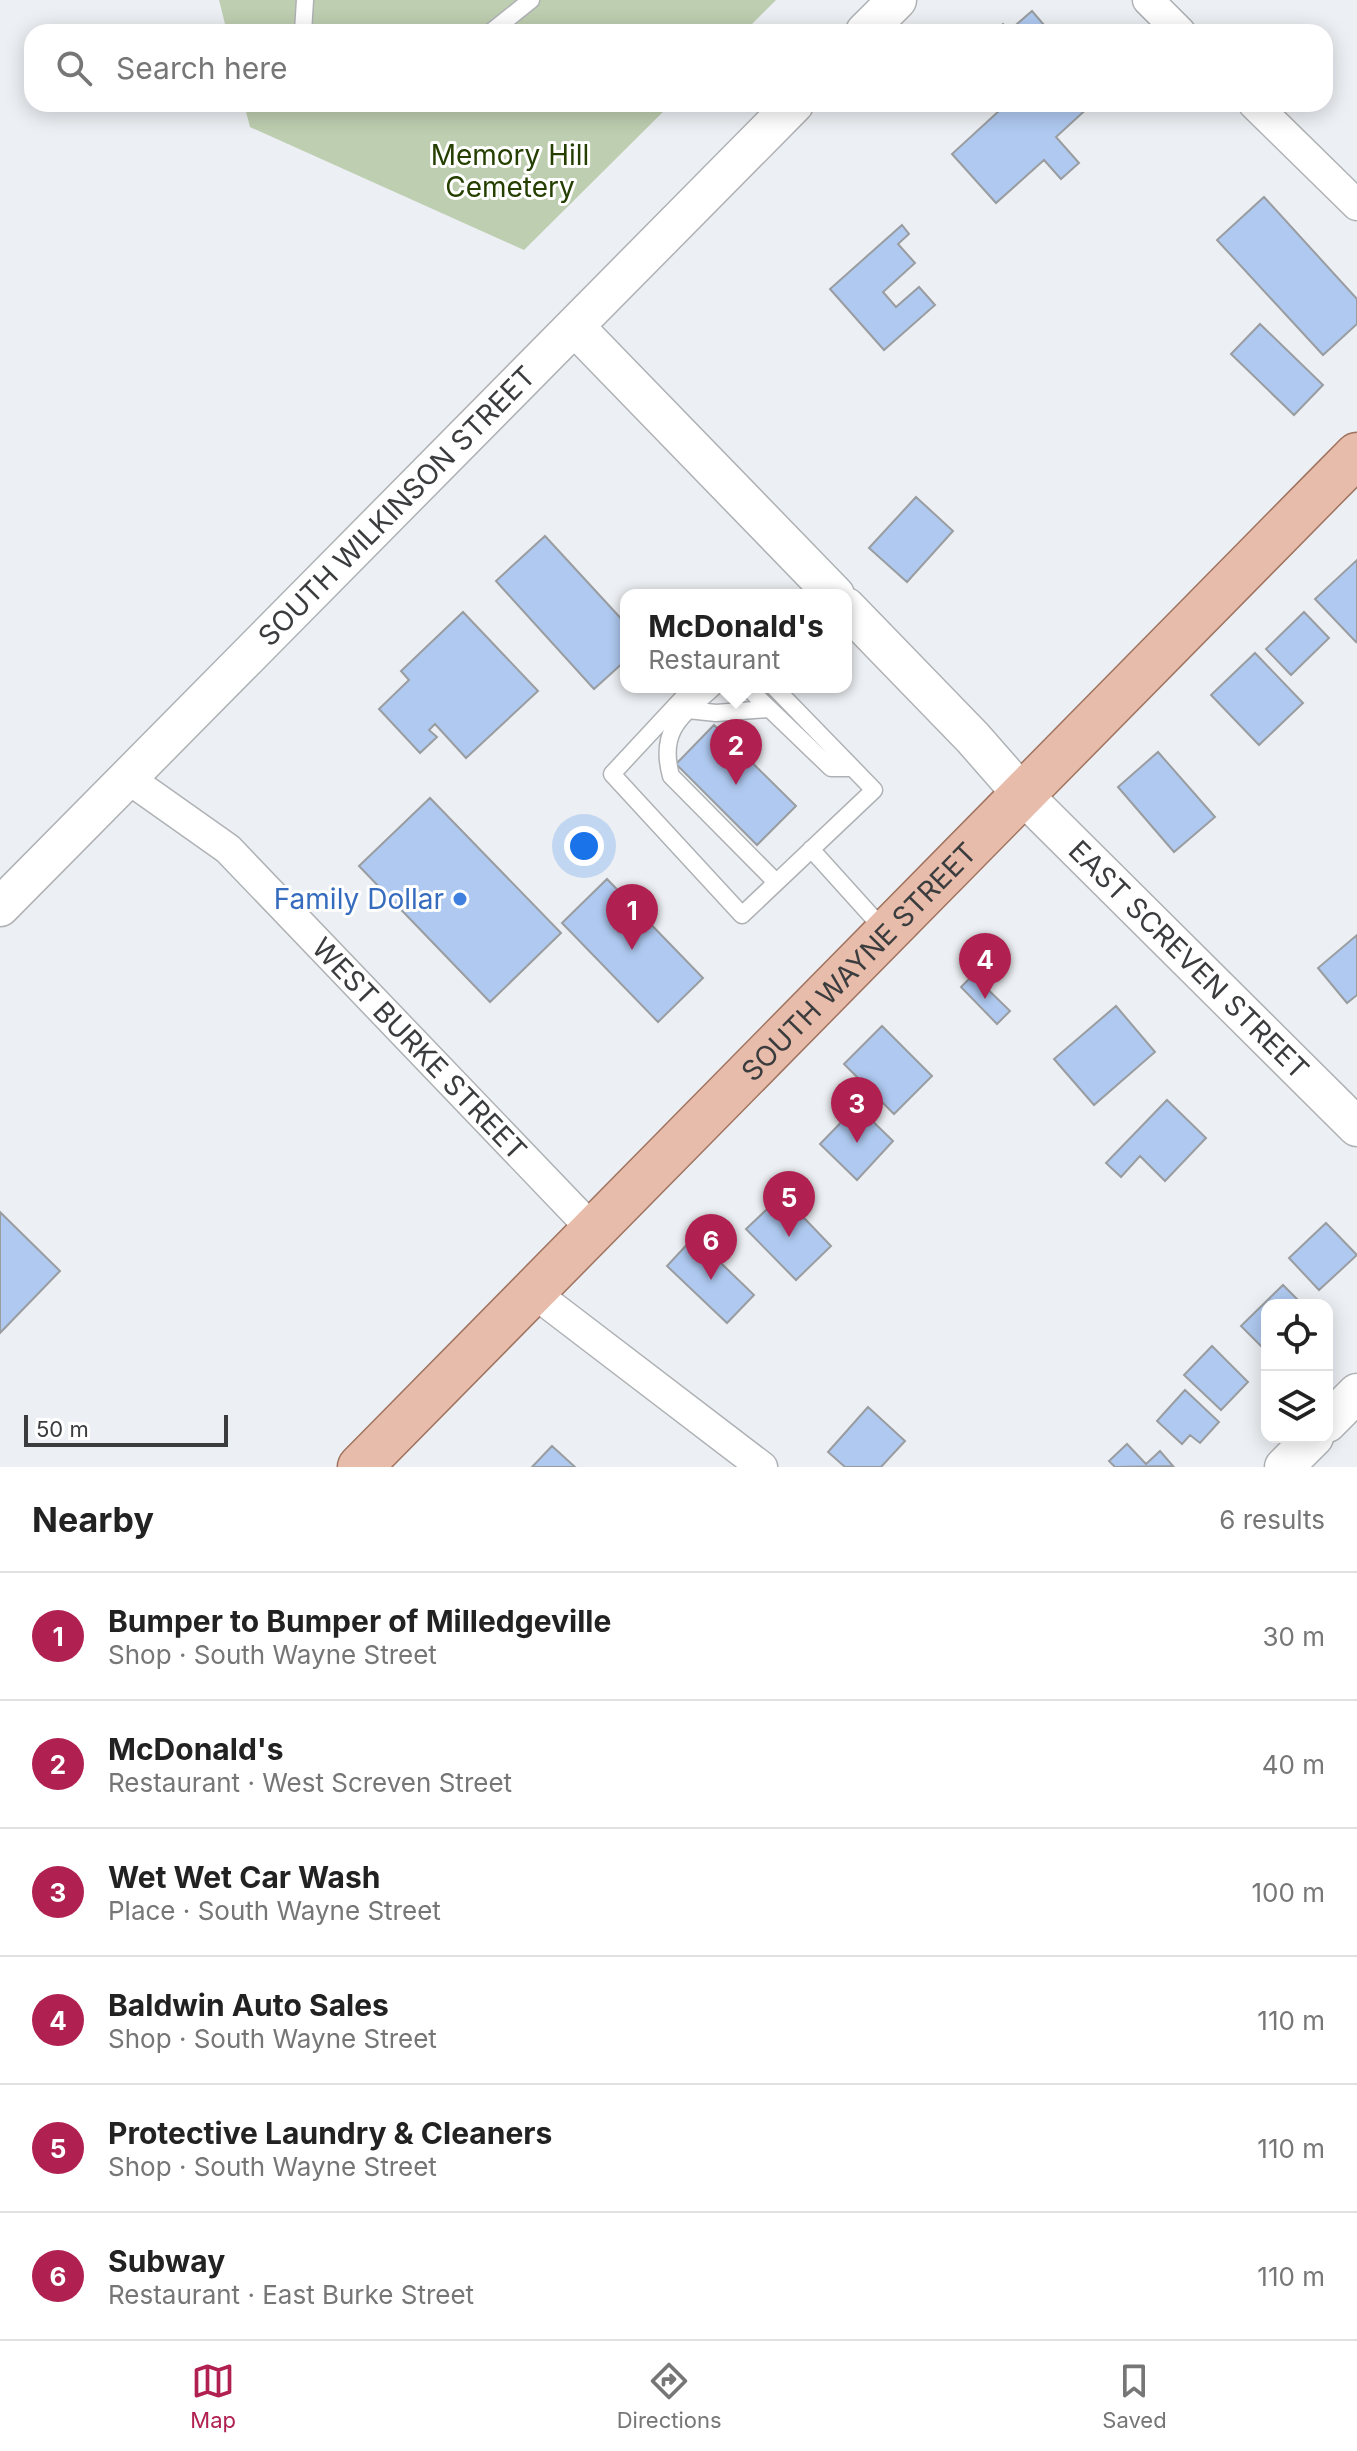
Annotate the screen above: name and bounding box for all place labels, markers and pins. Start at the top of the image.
pin: 2 [710,719,762,785]
place label: Family Dollar [274,882,444,916]
pin: 1 [606,884,658,950]
marker: Family Dollar [451,890,469,908]
pin: 4 [959,933,1011,999]
pin: 3 [831,1077,883,1143]
pin: 5 [763,1171,815,1237]
pin: 6 [685,1214,737,1280]

